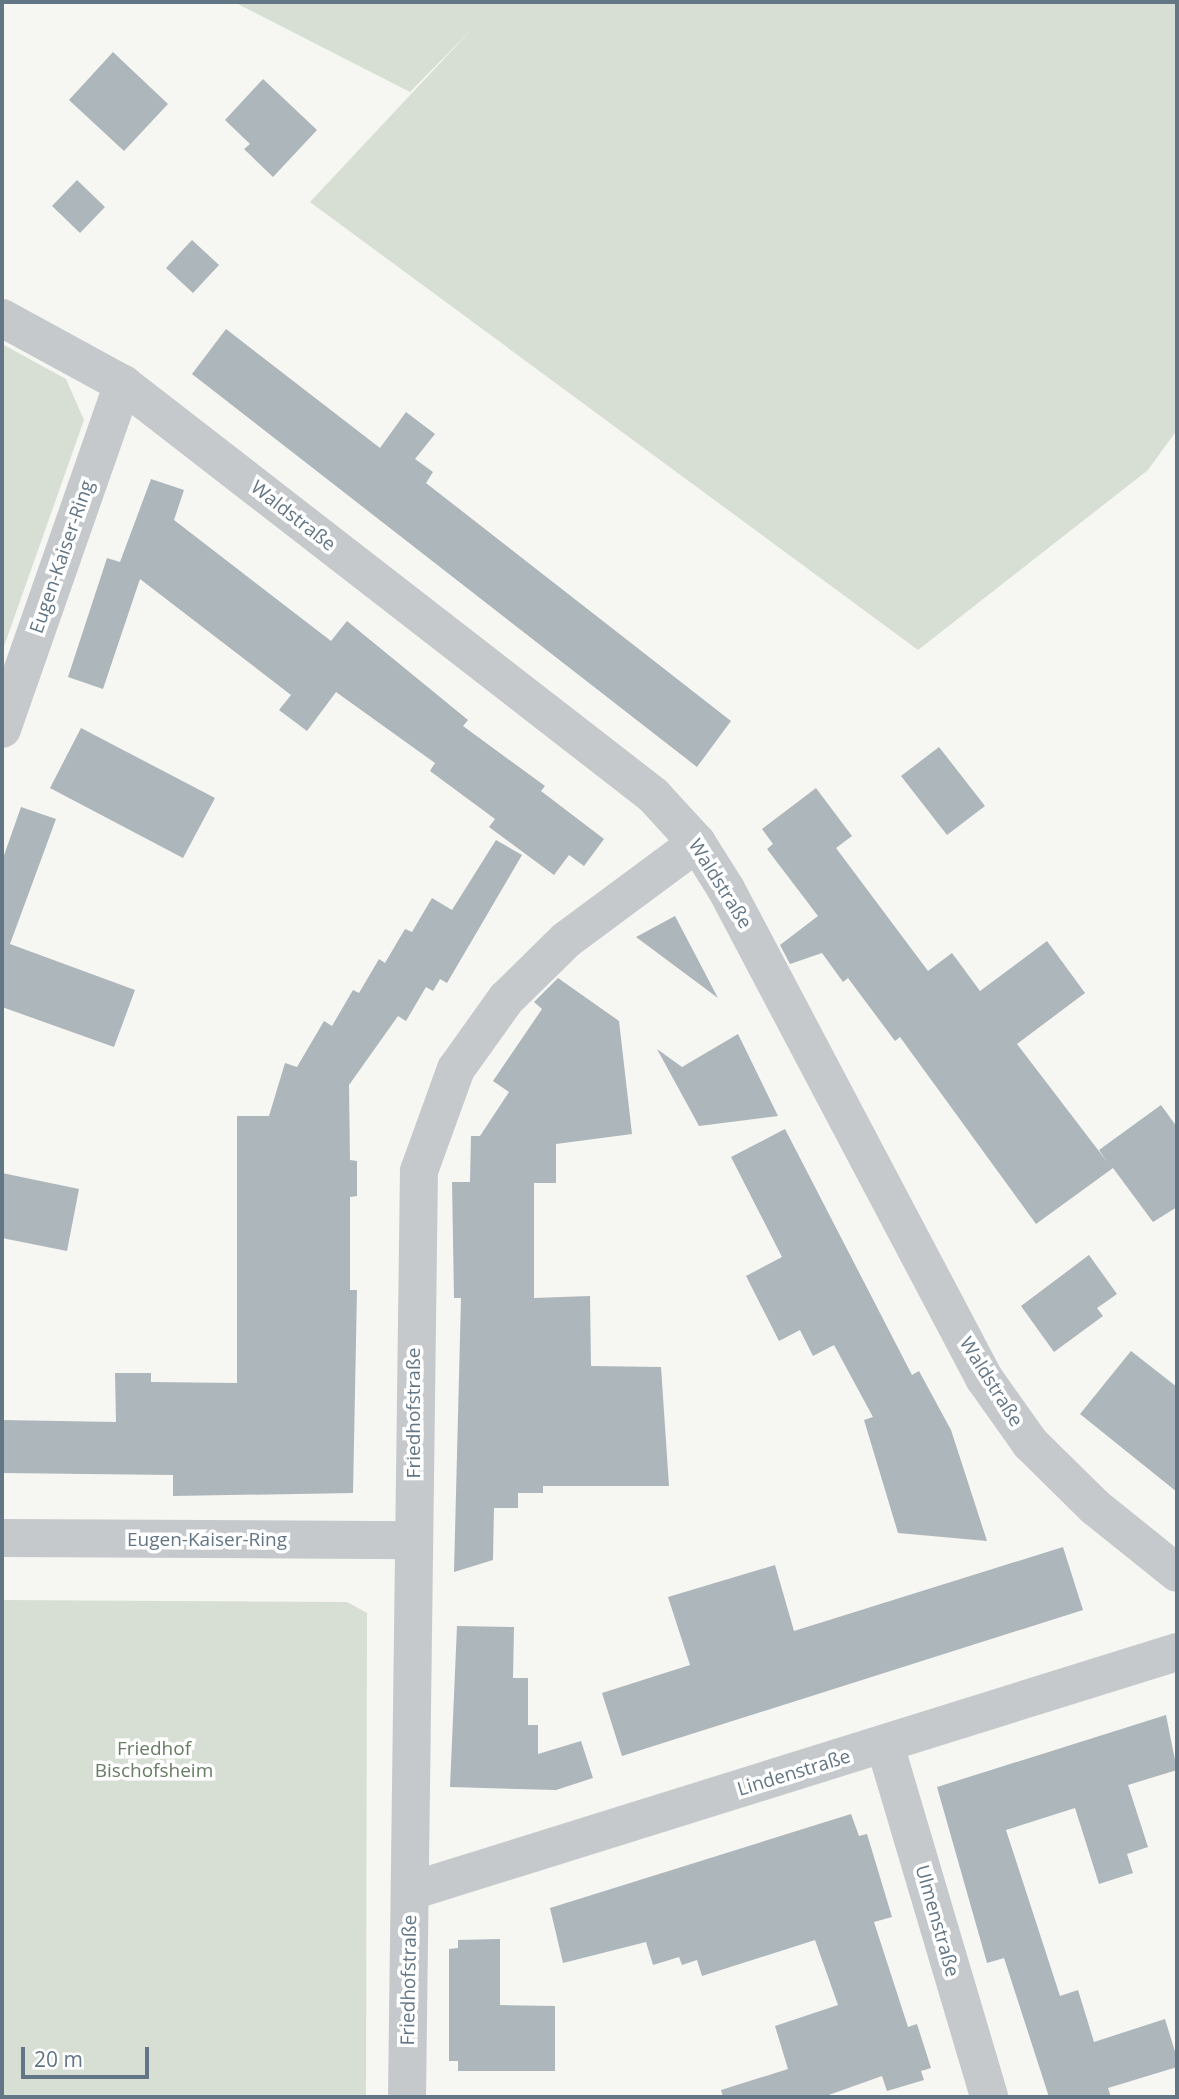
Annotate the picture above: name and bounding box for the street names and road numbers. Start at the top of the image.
street label: Waldstraße [246,476,340,556]
street label: Eugen-Kaiser-Ring [25,478,99,636]
street label: Waldstraße [684,835,756,933]
street label: Waldstraße [955,1333,1027,1431]
street label: Friedhofstraße [403,1348,425,1478]
street label: Eugen-Kaiser-Ring [127,1529,287,1551]
street label: Lindenstraße [735,1745,853,1801]
street label: Ulmenstraße [910,1862,964,1980]
street label: Friedhofstraße [396,1914,422,2046]

